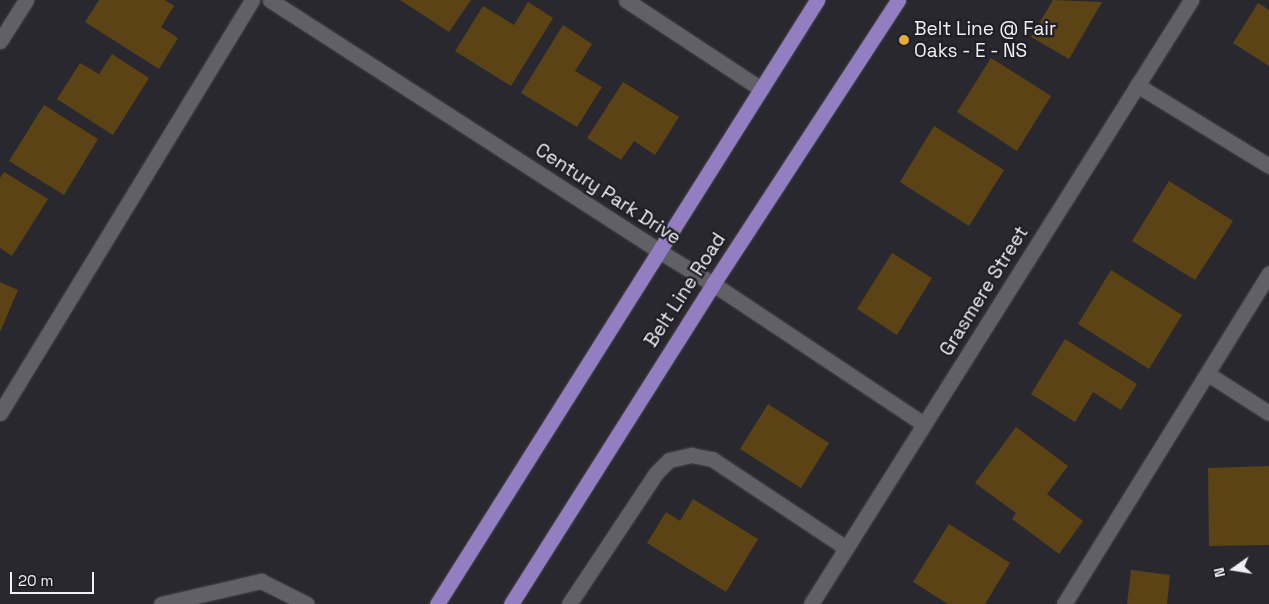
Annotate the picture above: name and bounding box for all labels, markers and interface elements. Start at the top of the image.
place label: Belt Line @ Fair Oaks - E - NS [914,18,1056,62]
marker: Belt Line @ Fair Oaks - E - NS [898,34,910,46]
street label: Century Park Drive [531,138,685,250]
street label: Grasmere Street [935,222,1033,360]
street label: Belt Line Road [640,229,730,351]
north arrow [1209,544,1259,594]
scale bar [12,562,96,594]
text: N [1210,566,1229,579]
text: 20 m [18,571,53,590]

